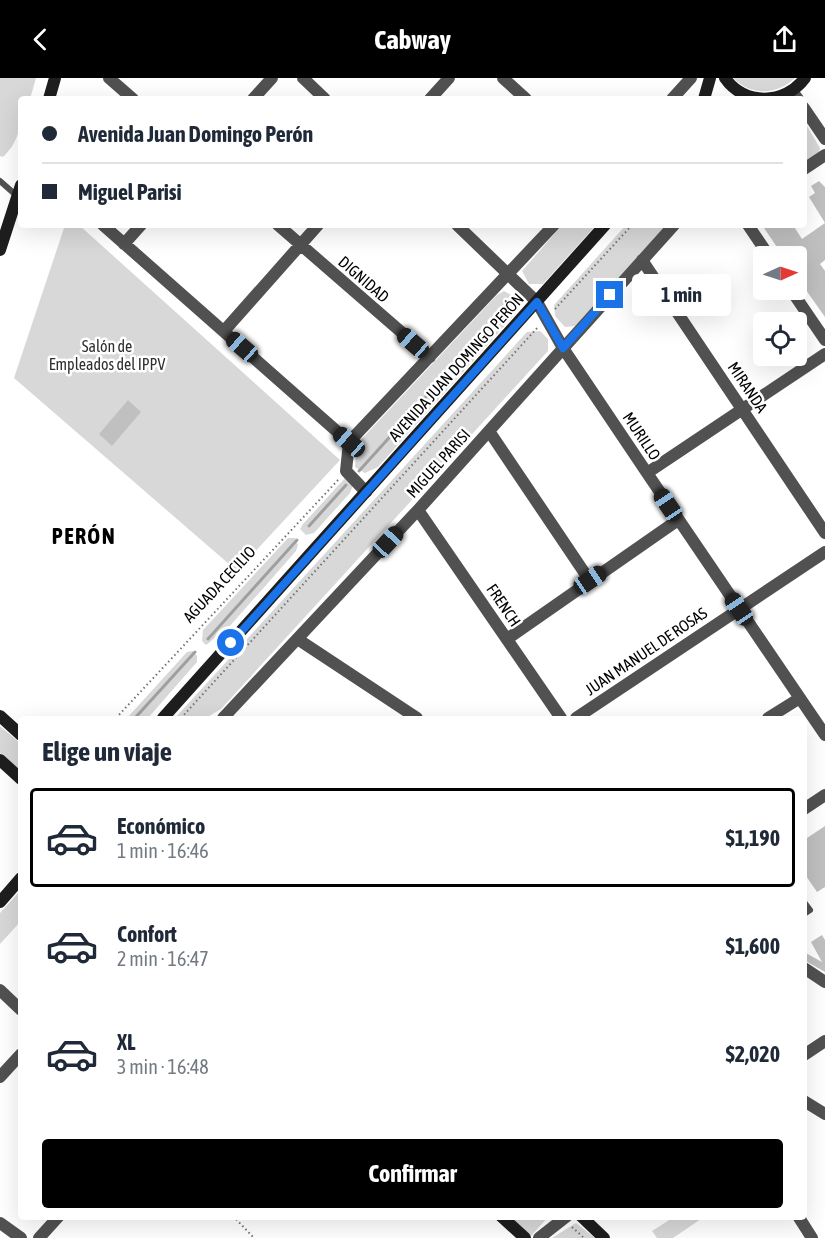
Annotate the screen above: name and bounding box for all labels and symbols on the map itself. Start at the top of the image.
north arrow [753,246,807,300]
street label: DIGNIDAD [335,252,393,306]
callout: 1 min [631,274,730,316]
route end [596,281,623,308]
street label: AVENIDA JUAN DOMINGO PERÓN [385,289,527,445]
car [394,324,432,362]
car [223,328,261,366]
park label: Salón de Empleados del IPPV [49,337,165,374]
street label: MIRANDA [725,358,771,416]
street label: MURILLO [620,409,664,463]
car [330,423,368,461]
street label: MIGUEL PARISI [403,425,473,501]
car [650,485,686,525]
district label: PERÓN [52,523,116,549]
car [369,523,407,561]
street label: AGUADA CECILIO [179,542,259,626]
car [570,562,610,598]
street label: FRENCH [483,580,525,630]
car [721,589,757,629]
street label: JUAN MANUEL DE ROSAS [582,603,711,698]
route start [217,629,244,656]

